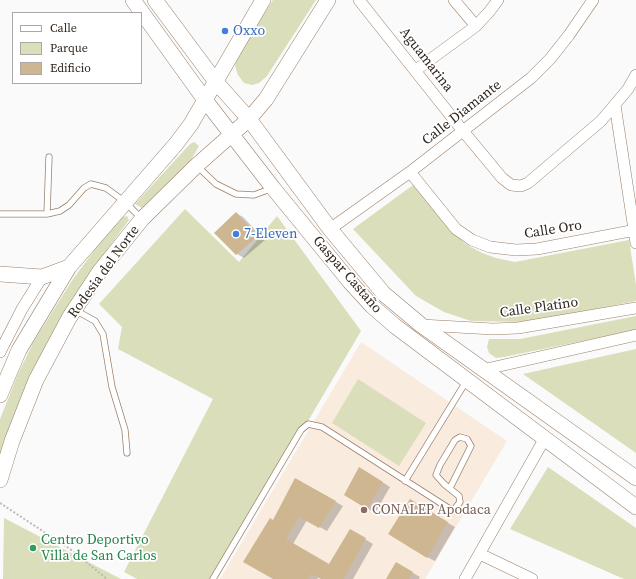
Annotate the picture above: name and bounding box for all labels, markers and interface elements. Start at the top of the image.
legend [12,12,142,84]
text: Calle [50,20,77,36]
place label: Oxxo [233,23,265,39]
street label: Aguamarina [396,24,456,96]
marker: Oxxo [220,26,230,36]
text: Parque [50,40,88,56]
text: Edificio [50,60,91,76]
street label: Calle Diamante [419,77,505,149]
street label: Calle Oro [523,217,583,243]
street label: Rodesia del Norte [65,222,143,322]
place label: 7-Eleven [244,226,297,242]
marker: 7-Eleven [231,229,241,239]
street label: Gaspar Castaño [309,233,385,317]
street label: Calle Platino [499,294,579,322]
place label: CONALEP Apodaca [372,502,491,518]
marker: CONALEP Apodaca [359,505,369,515]
place label: Centro Deportivo Villa de San Carlos [41,532,157,564]
marker: Centro Deportivo Villa de San Carlos [28,543,38,553]

